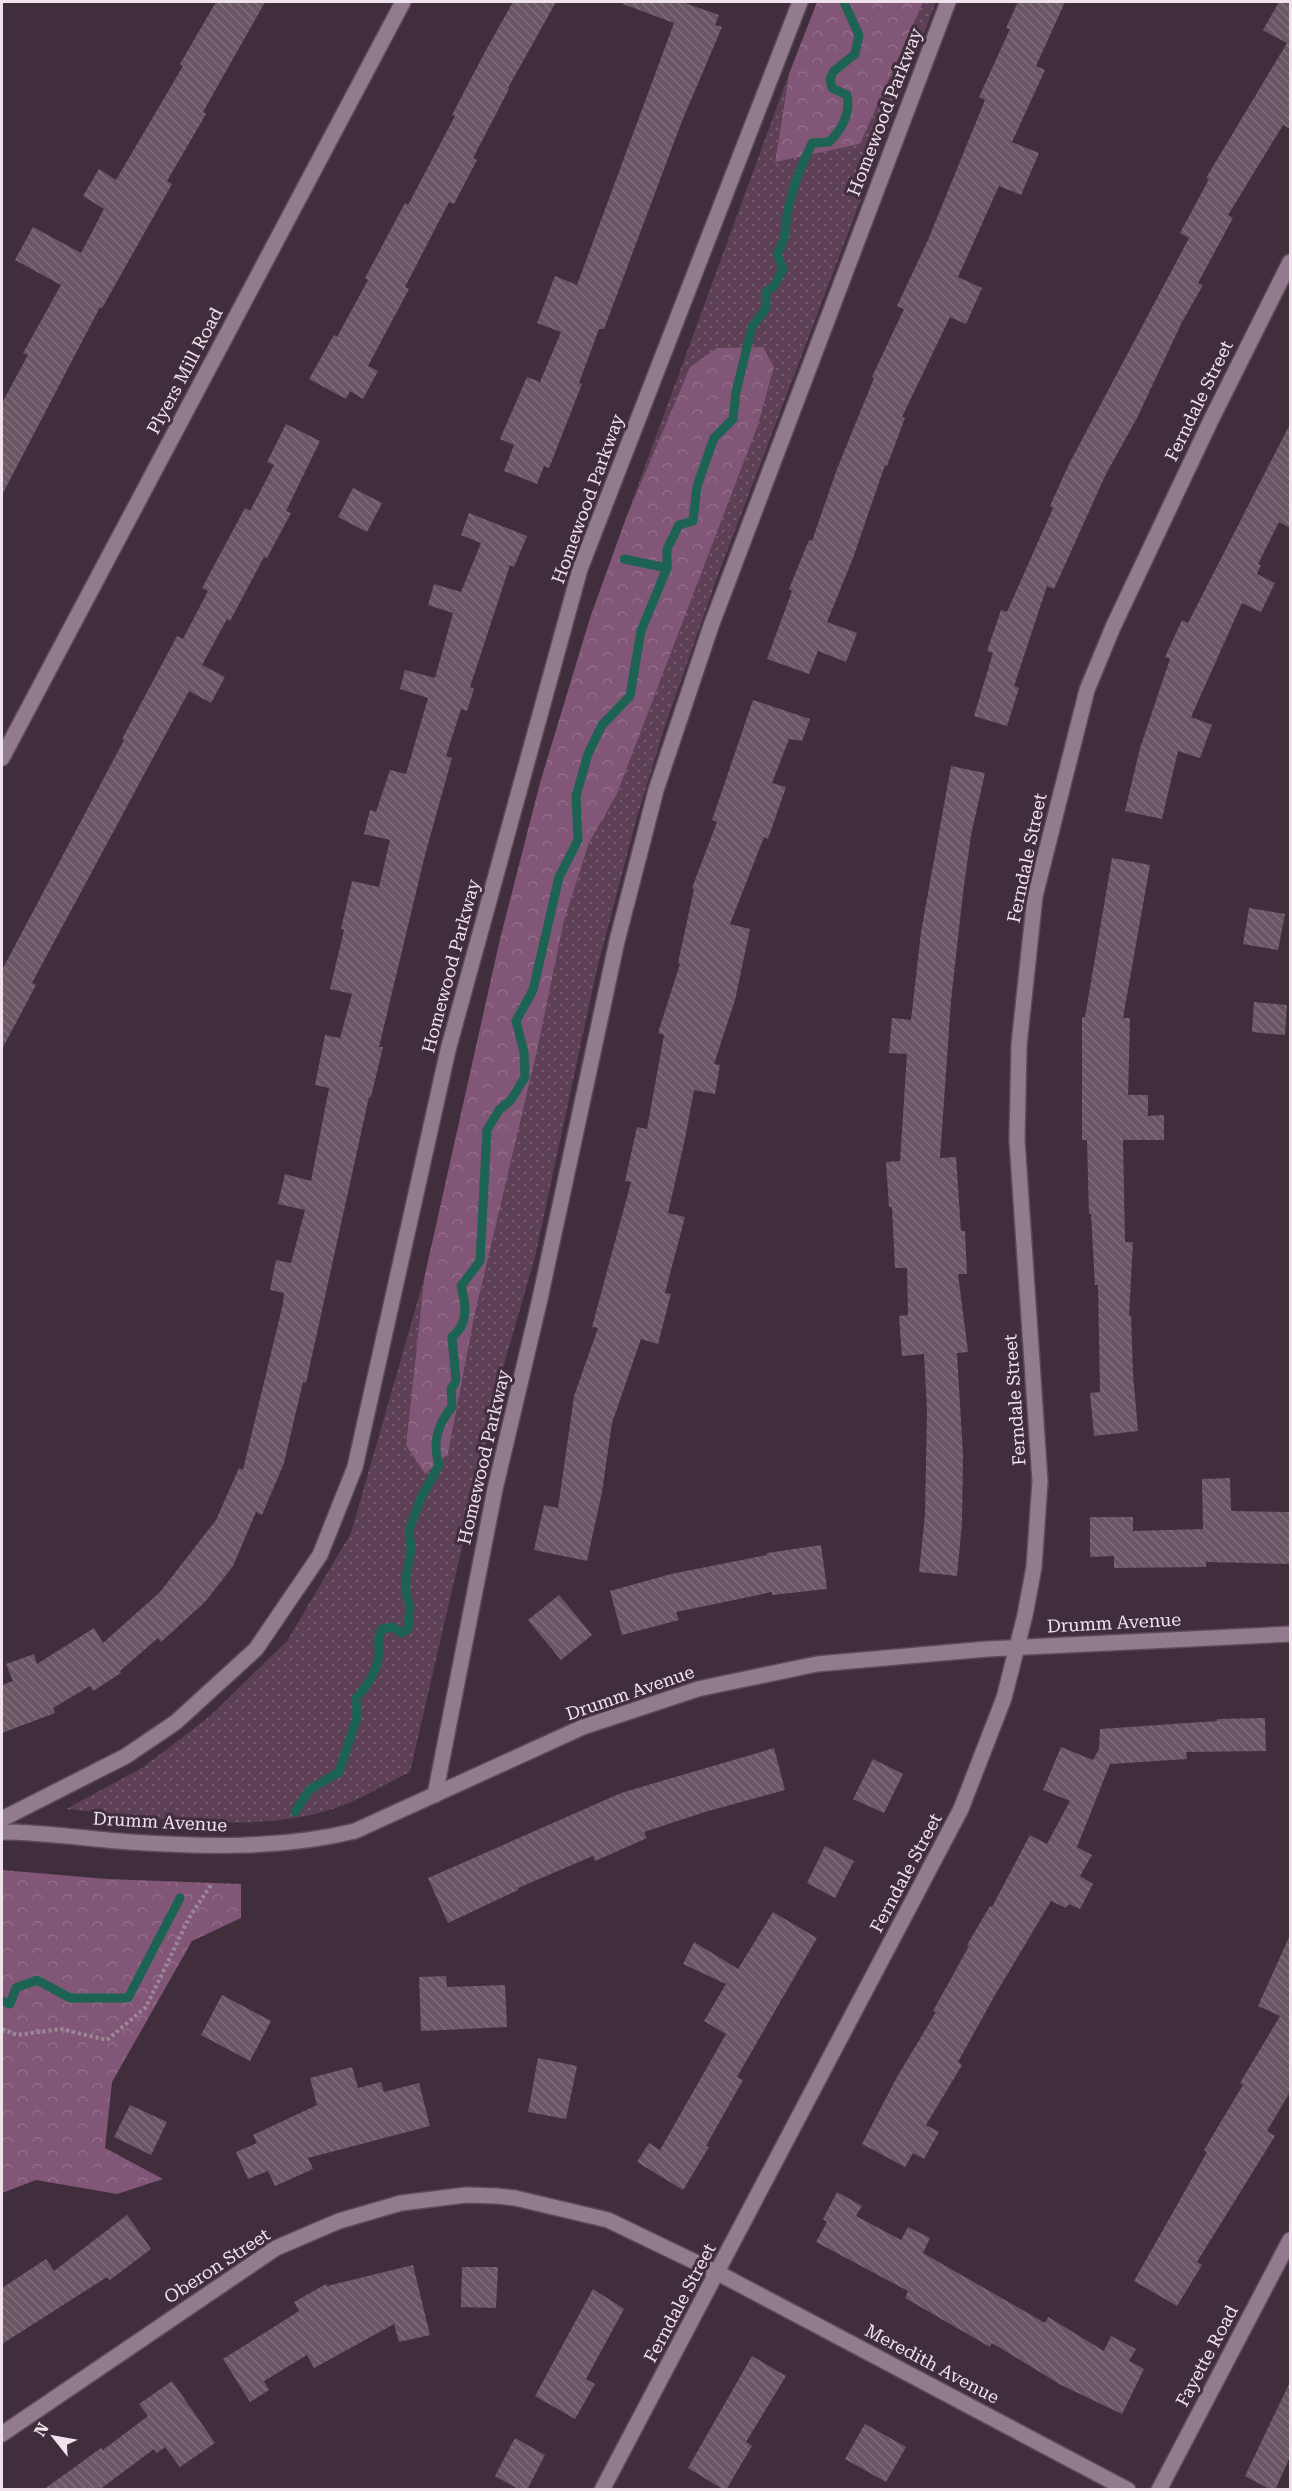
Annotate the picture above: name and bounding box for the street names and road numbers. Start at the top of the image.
street label: Homewood Parkway [843,24,926,199]
street label: Plyers Mill Road [142,303,227,438]
street label: Ferndale Street [1160,337,1237,465]
street label: Homewood Parkway [547,411,628,586]
street label: Ferndale Street [1003,791,1051,925]
street label: Homewood Parkway [417,876,484,1055]
street label: Ferndale Street [999,1333,1030,1467]
street label: Homewood Parkway [453,1367,514,1546]
street label: Drumm Avenue [1046,1608,1182,1637]
street label: Drumm Avenue [563,1661,697,1724]
street label: Drumm Avenue [92,1807,228,1836]
street label: Ferndale Street [865,1809,946,1936]
street label: Oberon Street [160,2223,274,2308]
street label: Ferndale Street [639,2239,720,2366]
street label: Fayette Road [1171,2301,1242,2410]
street label: Meredith Avenue [862,2319,1003,2408]

